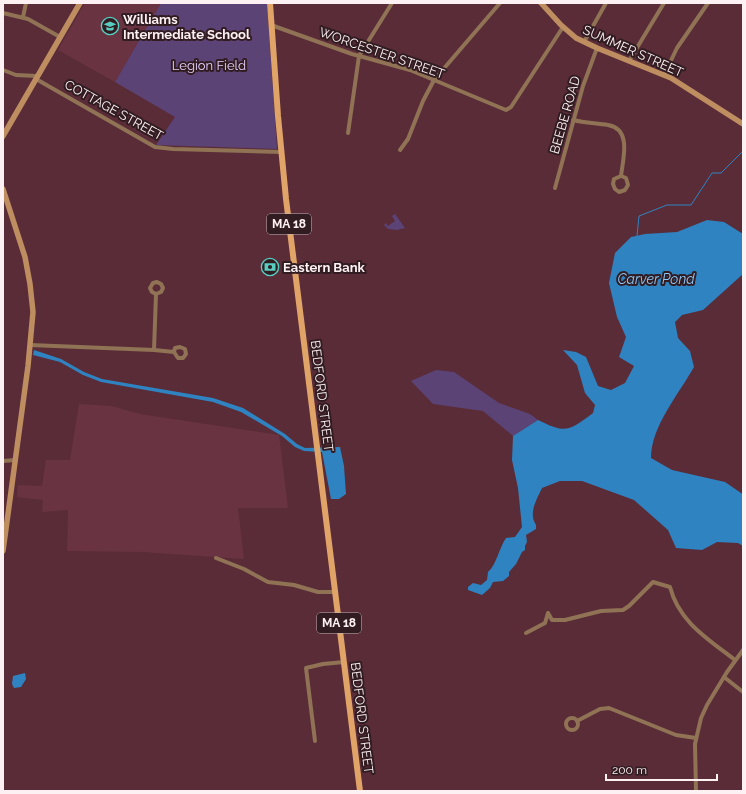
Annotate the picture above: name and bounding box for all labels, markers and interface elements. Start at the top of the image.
place label: Williams Intermediate School [123,12,251,42]
school or university icon: Williams Intermediate School [100,16,120,36]
street label: SUMMER STREET [580,22,686,80]
street label: WORCESTER STREET [317,24,447,82]
park label: Legion Field [172,58,246,73]
street label: BEEBE ROAD [547,74,583,156]
street label: COTTAGE STREET [62,77,166,143]
road number: MA 18 [267,214,311,234]
bank icon: Eastern Bank [260,257,280,277]
place label: Eastern Bank [283,260,366,275]
water label: Carver Pond [617,271,695,287]
street label: BEDFORD STREET [308,339,336,453]
road number: MA 18 [317,613,361,633]
street label: BEDFORD STREET [348,661,376,775]
scale bar [606,756,717,782]
text: 200 m [612,763,647,777]

